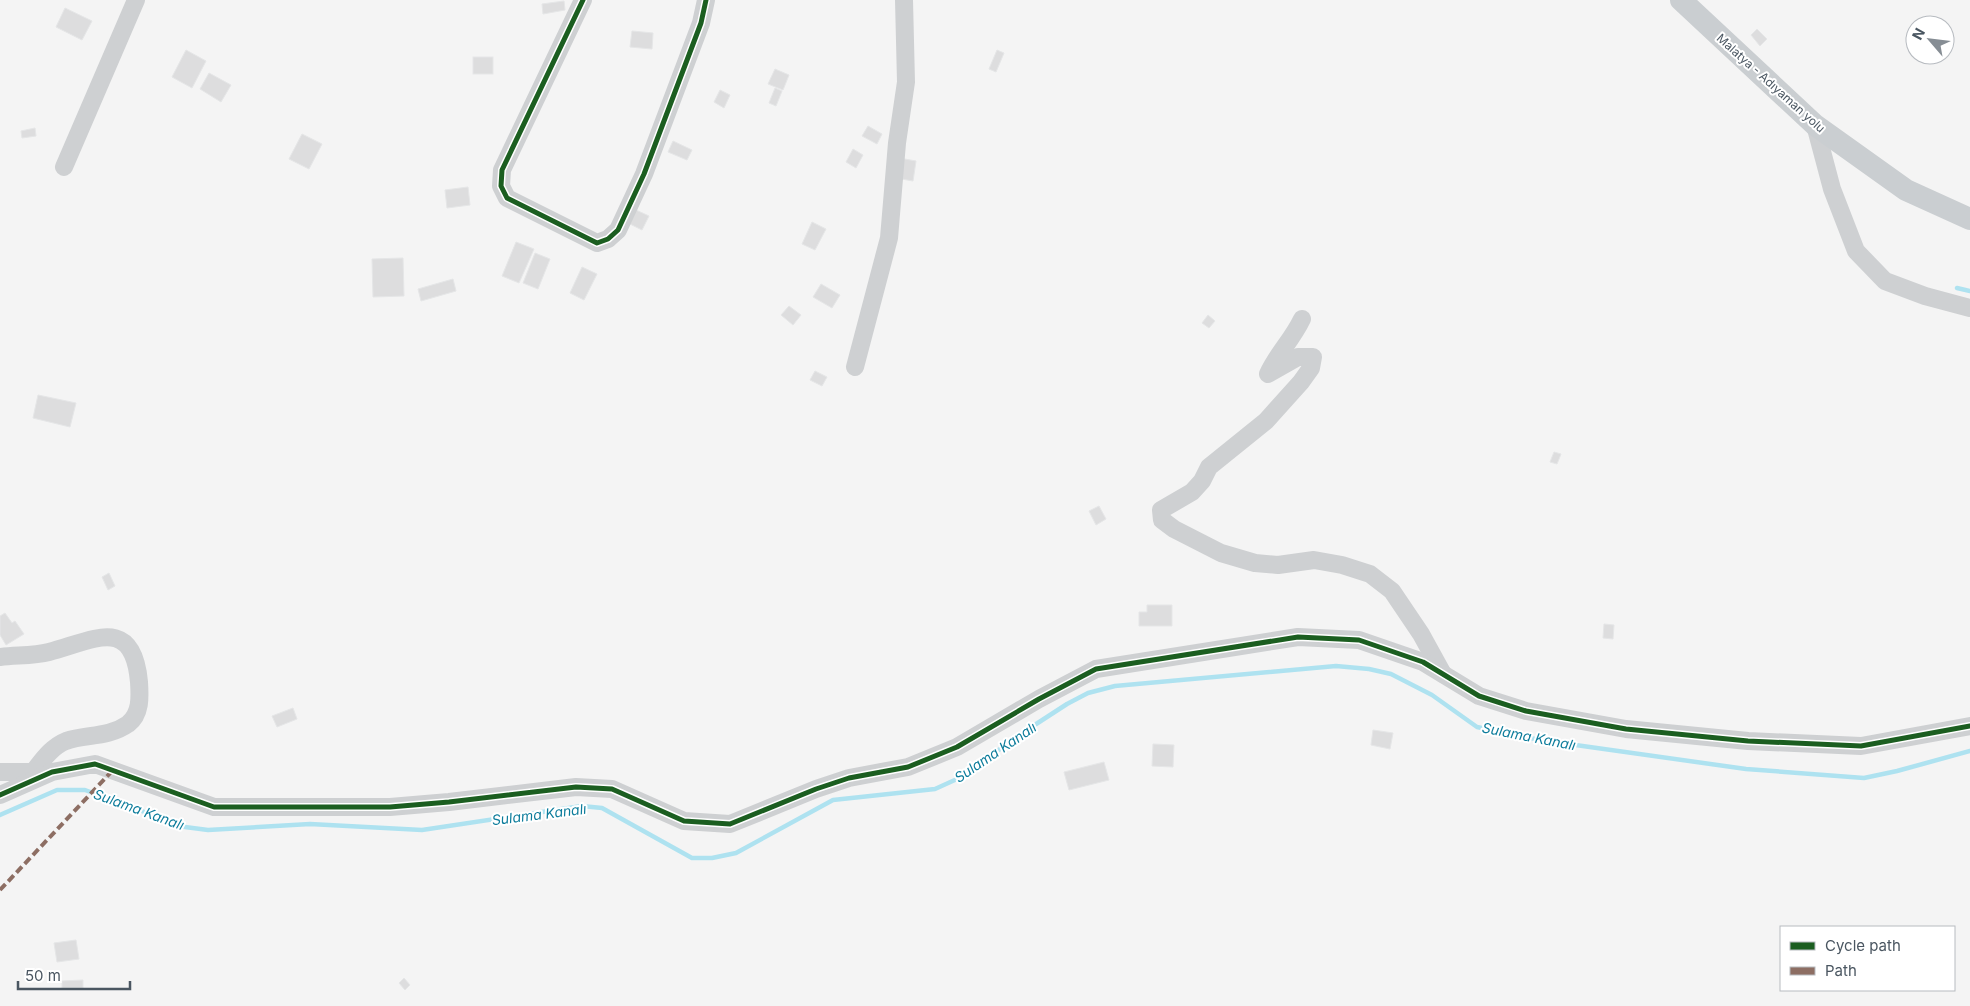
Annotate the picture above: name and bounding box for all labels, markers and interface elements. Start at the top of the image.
north arrow [1905,15,1955,65]
text: N [1908,25,1928,42]
street label: Malatya - Adıyaman yolu [1714,30,1828,136]
water label: Sulama Kanalı [951,718,1039,786]
water label: Sulama Kanalı [1481,719,1577,753]
water label: Sulama Kanalı [91,785,187,833]
water label: Sulama Kanalı [491,800,587,828]
legend [1780,926,1955,991]
text: Cycle path [1825,936,1901,955]
scale bar [18,958,130,990]
text: Path [1825,961,1857,980]
text: 50 m [25,966,61,985]

